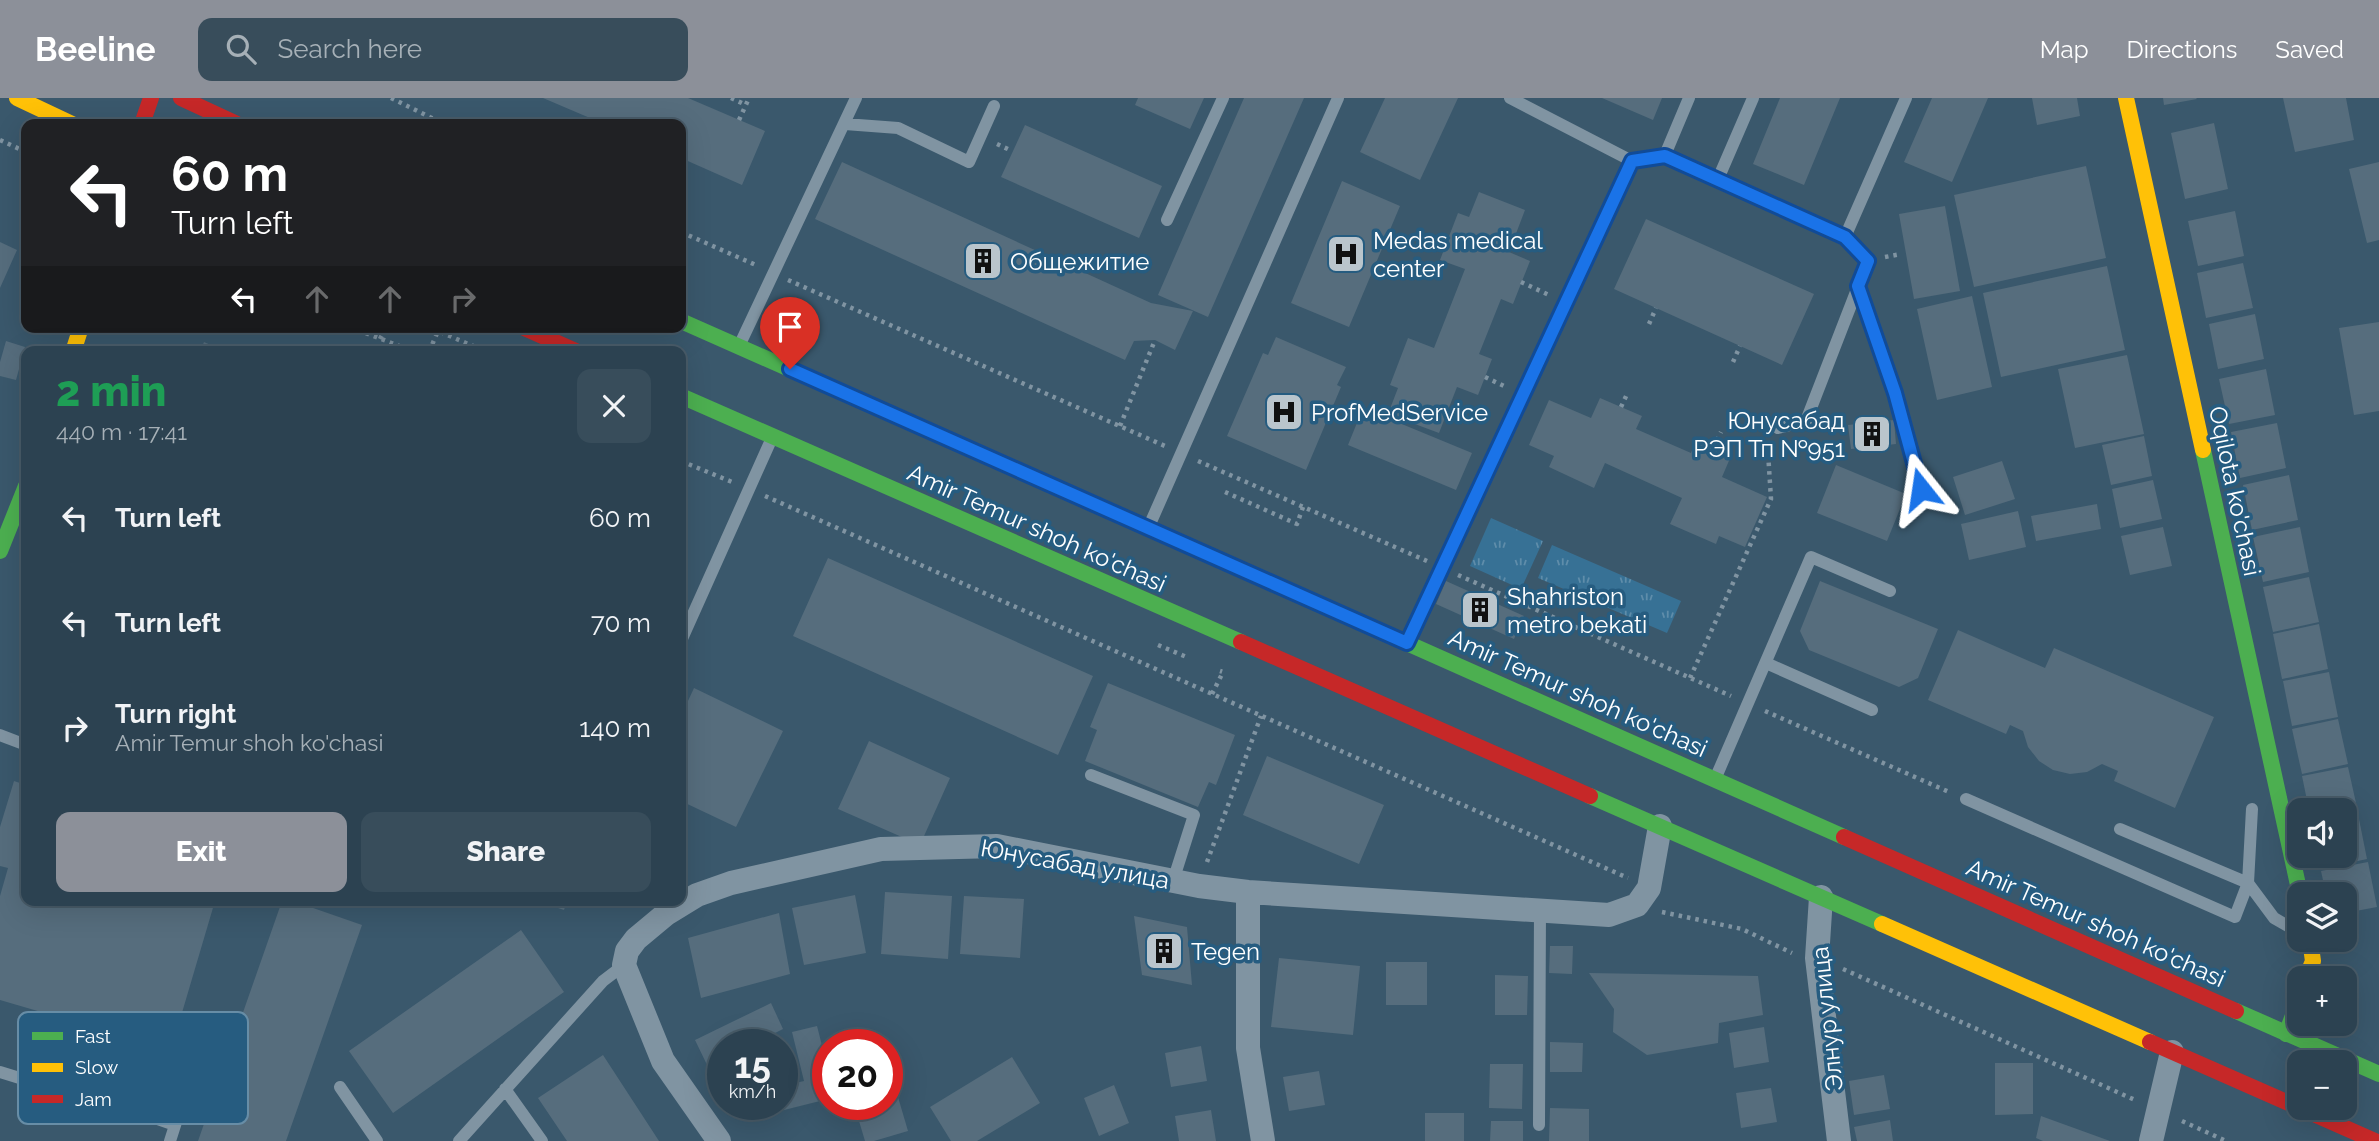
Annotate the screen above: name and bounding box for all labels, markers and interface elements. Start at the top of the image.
search box [198,18,688,81]
text: Beeline [35,30,156,69]
icon: search [222,30,260,68]
text: Search here [278,34,422,64]
text: Map [2040,35,2089,64]
text: Directions [2127,35,2237,64]
text: Saved [2275,35,2344,64]
text: 60 m [171,145,288,202]
icon: left [56,147,147,238]
text: Turn left [171,204,293,241]
place label: Medas medical center [1373,226,1543,283]
hospital icon: Medas medical center [1325,233,1367,275]
building icon: Общежитие [962,240,1004,282]
place label: Общежитие [1010,247,1149,276]
icon: left [225,280,263,318]
icon: ahead [298,280,336,318]
icon: ahead [371,280,409,318]
icon: right [444,280,482,318]
pin [760,297,820,369]
icon: arrive [771,308,809,346]
text: 2 min [56,367,166,416]
button: close [577,369,651,443]
hospital icon: ProfMedService [1263,391,1305,433]
place label: ProfMedService [1311,398,1488,427]
street label: Oqilota ko'chasi [2203,403,2267,579]
place label: Юнусабад РЭП Тп №951 [1693,406,1845,463]
building icon: Юнусабад РЭП Тп №951 [1851,413,1893,455]
text: 440 m · 17:41 [56,418,187,445]
position arrow [1884,452,1958,526]
street label: Amir Temur shoh ko'chasi [903,458,1171,598]
icon: left [56,499,94,537]
text: Turn left [115,503,221,533]
text: 60 m [589,503,651,533]
place label: Shahriston metro bekati [1507,582,1647,639]
building icon: Shahriston metro bekati [1459,589,1501,631]
icon: left [56,604,94,642]
text: Turn left [115,608,221,638]
text: 70 m [591,608,651,638]
street label: Amir Temur shoh ko'chasi [1444,623,1712,763]
text: Turn right [115,699,236,729]
icon: right [56,709,94,747]
text: 140 m [579,713,651,743]
text: Amir Temur shoh ko'chasi [115,729,383,756]
map controls [2287,798,2357,1120]
button: sound [2287,798,2357,868]
button: Exit [56,812,347,892]
button: Share [361,812,651,892]
street label: Юнусабад улица [978,833,1172,895]
street label: Amir Temur shoh ko'chasi [1962,853,2230,993]
button: layers [2287,882,2357,952]
building icon: Tegen [1143,930,1185,972]
place label: Tegen [1191,937,1260,966]
street label: Элнур улица [1805,945,1849,1093]
button: + [2287,966,2357,1036]
legend [18,1012,248,1124]
text: Fast [75,1025,111,1047]
speed limit sign: 20 [812,1029,903,1120]
text: 15 [734,1045,771,1086]
button: − [2287,1050,2357,1120]
text: Slow [75,1056,119,1078]
text: km/h [729,1081,776,1102]
text: Jam [75,1088,112,1110]

